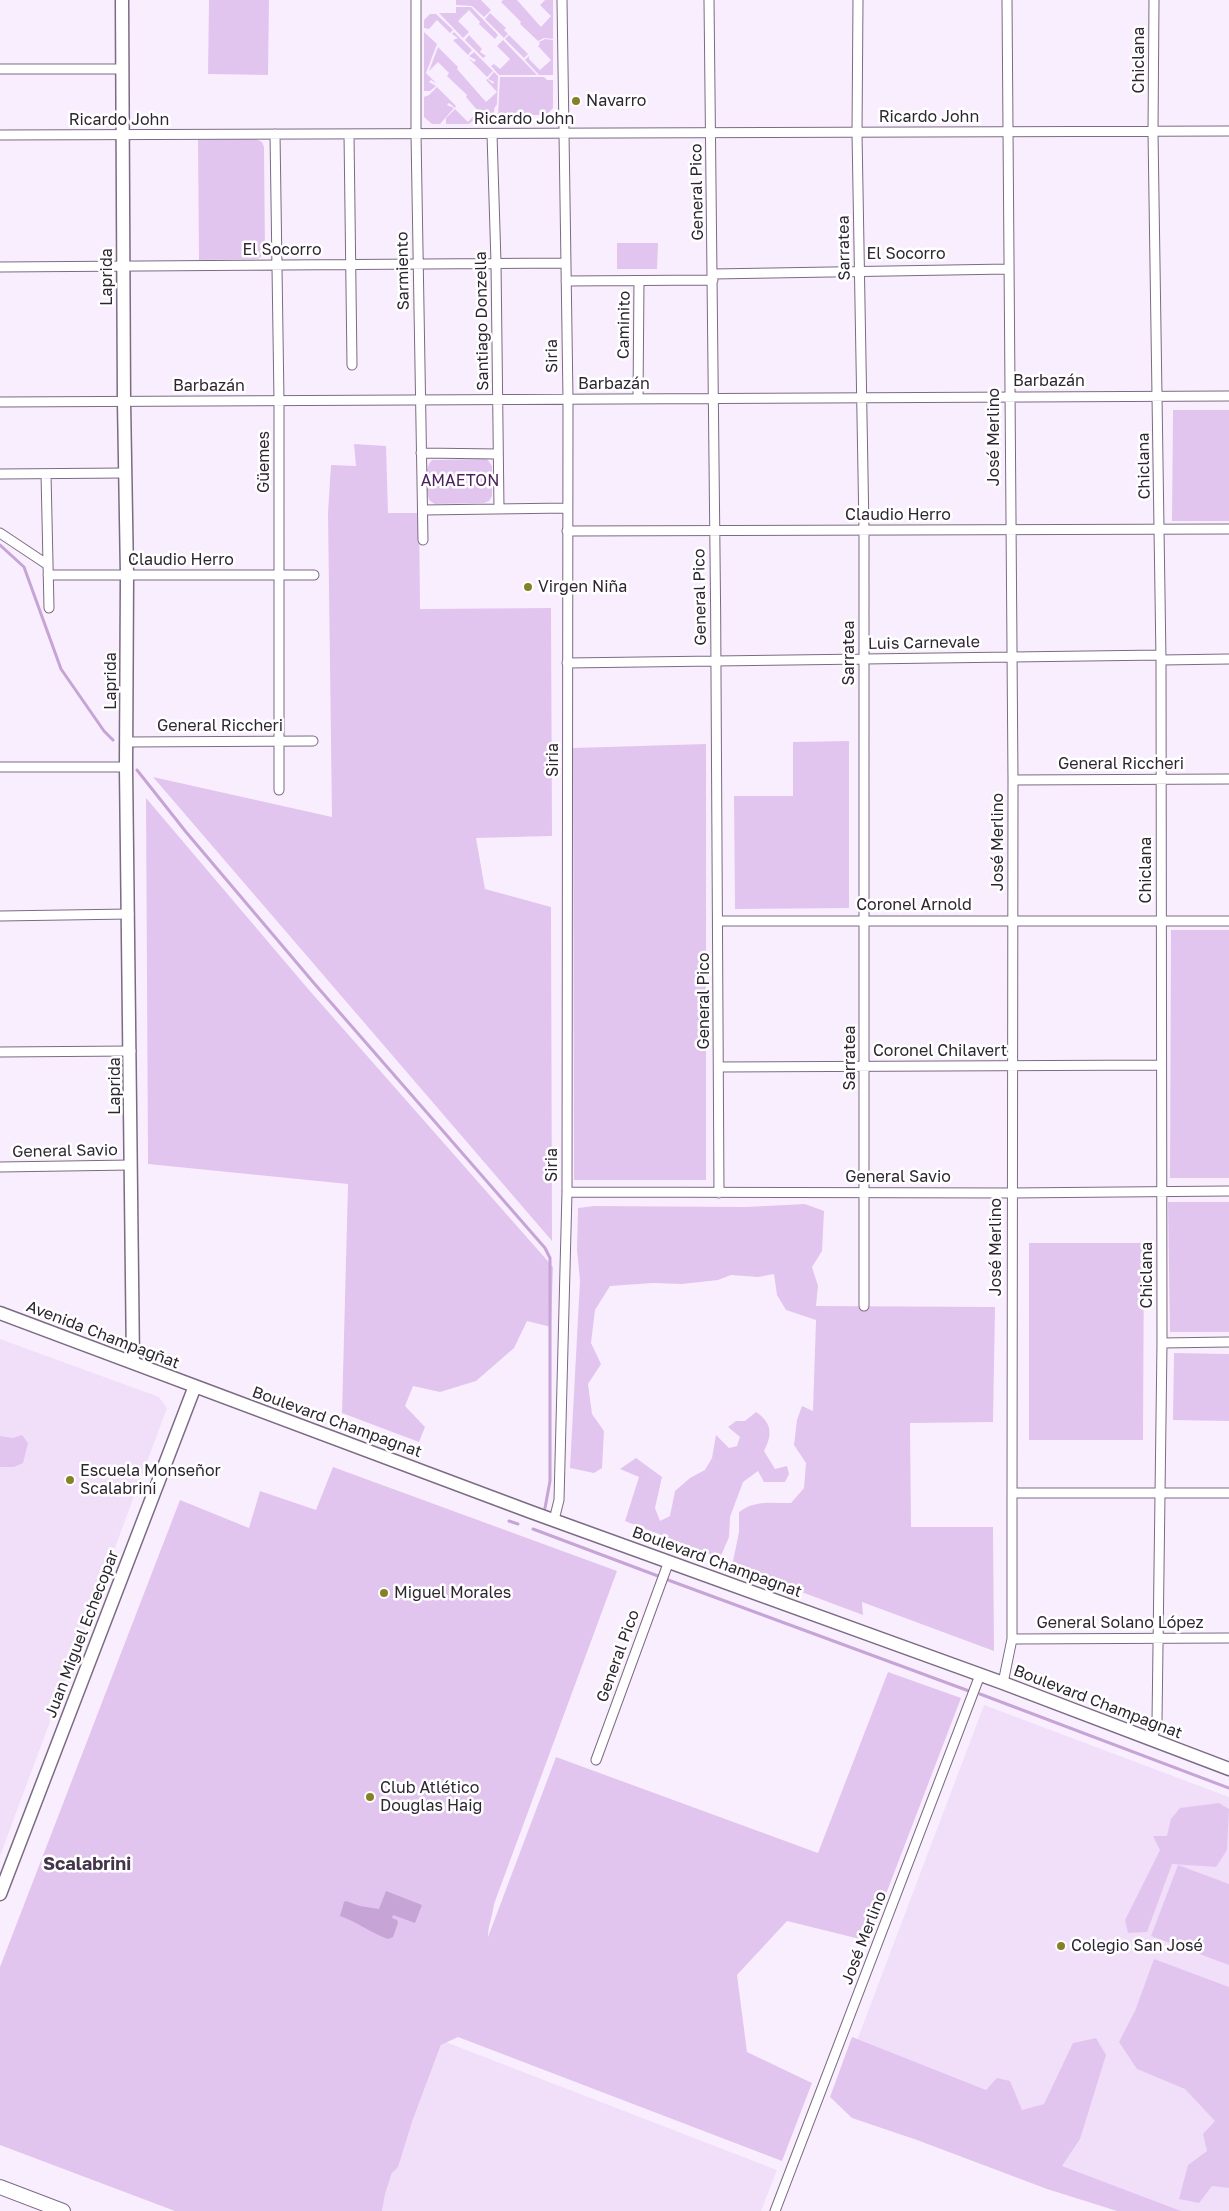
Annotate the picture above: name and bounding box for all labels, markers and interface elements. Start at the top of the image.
street label: Chiclana [1129,27,1149,93]
place label: Navarro [586,91,646,111]
marker: Navarro [570,95,582,107]
street label: Ricardo John [879,107,979,127]
street label: Ricardo John [474,109,574,129]
street label: Ricardo John [69,110,169,130]
street label: General Pico [687,143,707,241]
street label: Sarratea [834,215,854,281]
street label: Sarmiento [393,231,413,311]
street label: El Socorro [243,240,321,260]
street label: El Socorro [867,244,945,264]
street label: Laprida [97,248,117,306]
street label: Santiago Donzella [471,251,493,391]
street label: Caminito [614,291,634,359]
street label: Siria [542,339,562,373]
street label: Barbazán [1013,371,1085,391]
street label: Barbazán [578,374,650,394]
street label: Barbazán [173,376,245,396]
street label: José Merlino [984,388,1004,486]
street label: Güemes [254,431,274,493]
street label: Chiclana [1134,432,1154,500]
park label: AMAETON [421,471,499,491]
street label: Claudio Herro [845,505,951,525]
street label: General Pico [690,548,710,646]
street label: Claudio Herro [128,550,234,570]
place label: Virgen Niña [538,577,627,597]
marker: Virgen Niña [522,581,534,593]
street label: Sarratea [839,620,859,686]
street label: Luis Carnevale [868,632,980,654]
street label: Laprida [101,652,121,710]
street label: General Riccheri [157,716,283,736]
street label: Siria [543,743,563,777]
street label: General Riccheri [1058,754,1184,774]
street label: José Merlino [988,793,1008,891]
street label: Chiclana [1136,837,1156,903]
street label: Coronel Arnold [856,895,972,915]
street label: General Pico [694,952,714,1050]
street label: Sarratea [840,1025,860,1091]
street label: Coronel Chilavert [873,1041,1007,1061]
street label: Laprida [105,1057,125,1115]
street label: General Savio [12,1140,118,1162]
street label: Siria [542,1148,562,1182]
street label: General Savio [845,1167,951,1187]
street label: José Merlino [986,1198,1006,1296]
street label: Chiclana [1137,1242,1157,1308]
street label: Avenida Champagñat [24,1297,182,1373]
street label: Boulevard Champagnat [250,1382,424,1462]
place label: Escuela Monseñor Scalabrini [80,1461,221,1499]
marker: Escuela Monseñor Scalabrini [64,1474,76,1486]
street label: Boulevard Champagnat [630,1522,804,1602]
street label: Juan Miguel Echecopar [41,1547,123,1721]
place label: Miguel Morales [394,1583,511,1603]
marker: Miguel Morales [378,1587,390,1599]
street label: General Pico [592,1607,644,1705]
street label: General Solano López [1036,1613,1204,1633]
street label: Boulevard Champagnat [1011,1661,1185,1743]
place label: Club Atlético Douglas Haig [380,1778,482,1816]
marker: Club Atlético Douglas Haig [364,1791,376,1803]
district label: Scalabrini [43,1853,131,1875]
street label: José Merlino [837,1889,891,1987]
place label: Colegio San José [1071,1936,1203,1956]
marker: Colegio San José [1055,1940,1067,1952]

